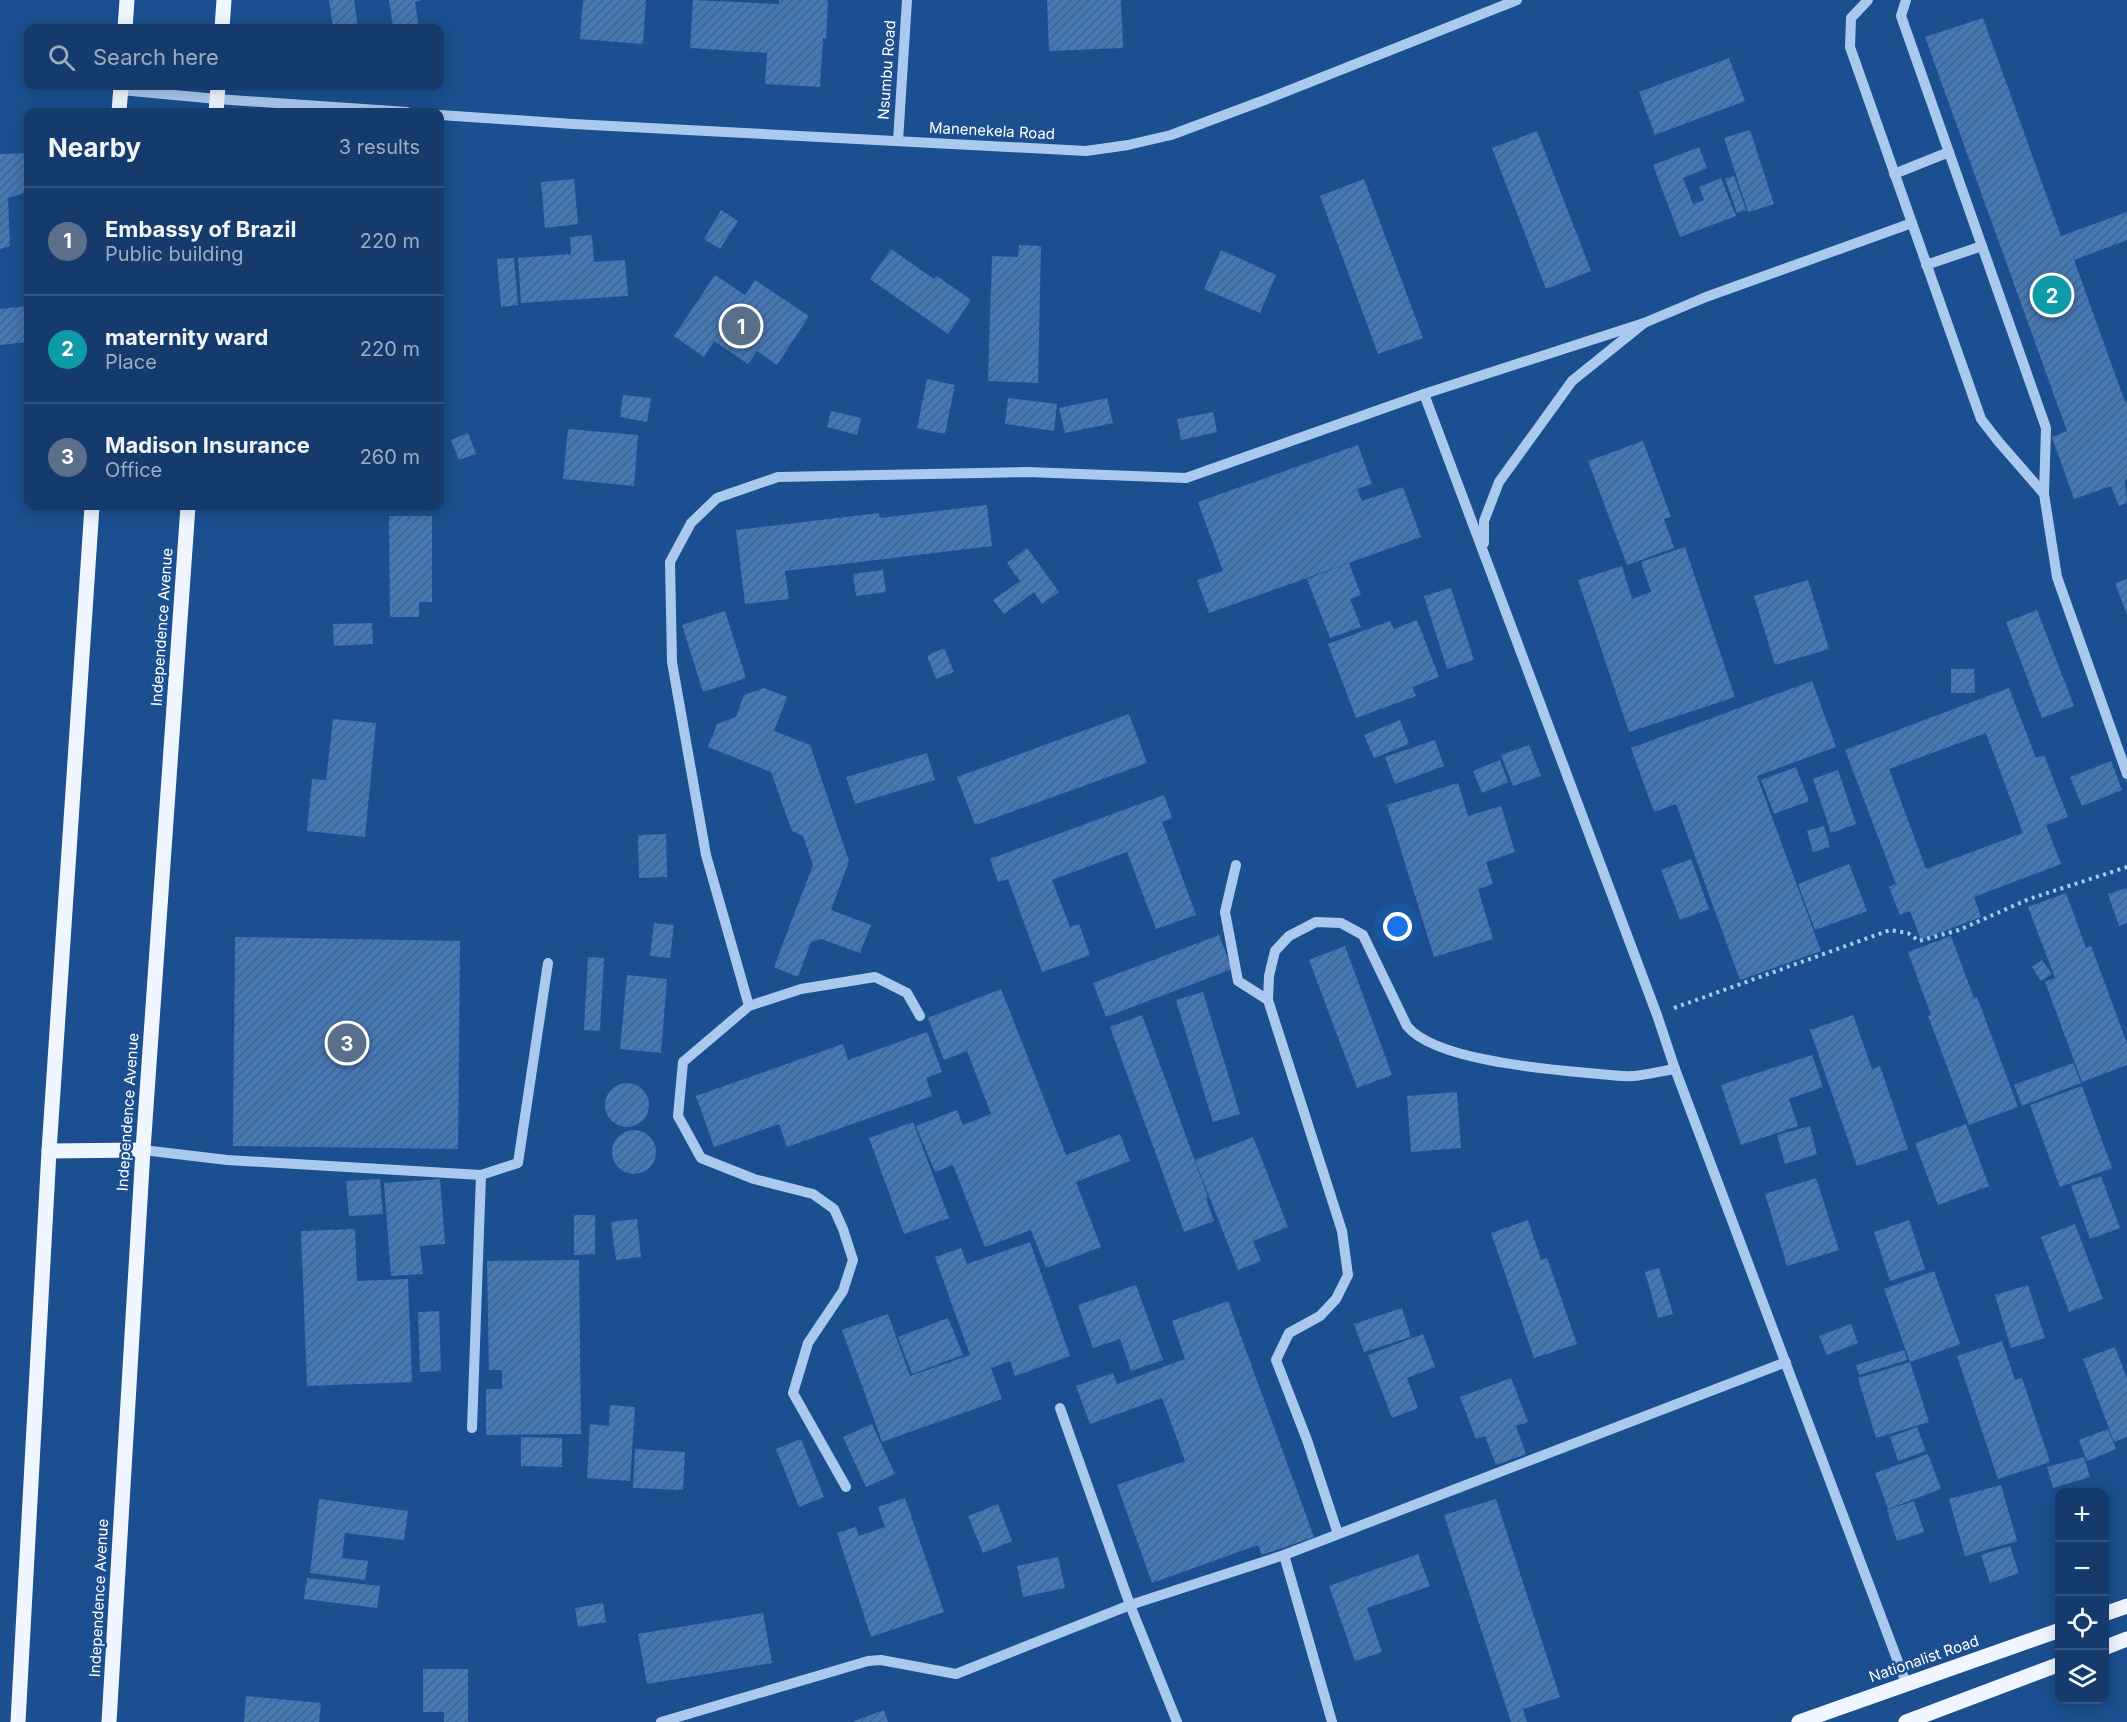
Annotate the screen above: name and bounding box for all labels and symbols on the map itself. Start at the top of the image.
street label: Nsumbu Road [874,20,899,120]
street label: Manenekela Road [928,118,1056,143]
pin: 2 [2032,272,2072,318]
pin: 1 [722,304,760,348]
street label: Independence Avenue [146,547,177,707]
your location [1383,912,1412,941]
pin: 3 [328,1020,366,1066]
street label: Independence Avenue [112,1032,143,1192]
street label: Independence Avenue [85,1518,112,1678]
street label: Nationalist Road [1866,1631,1981,1686]

